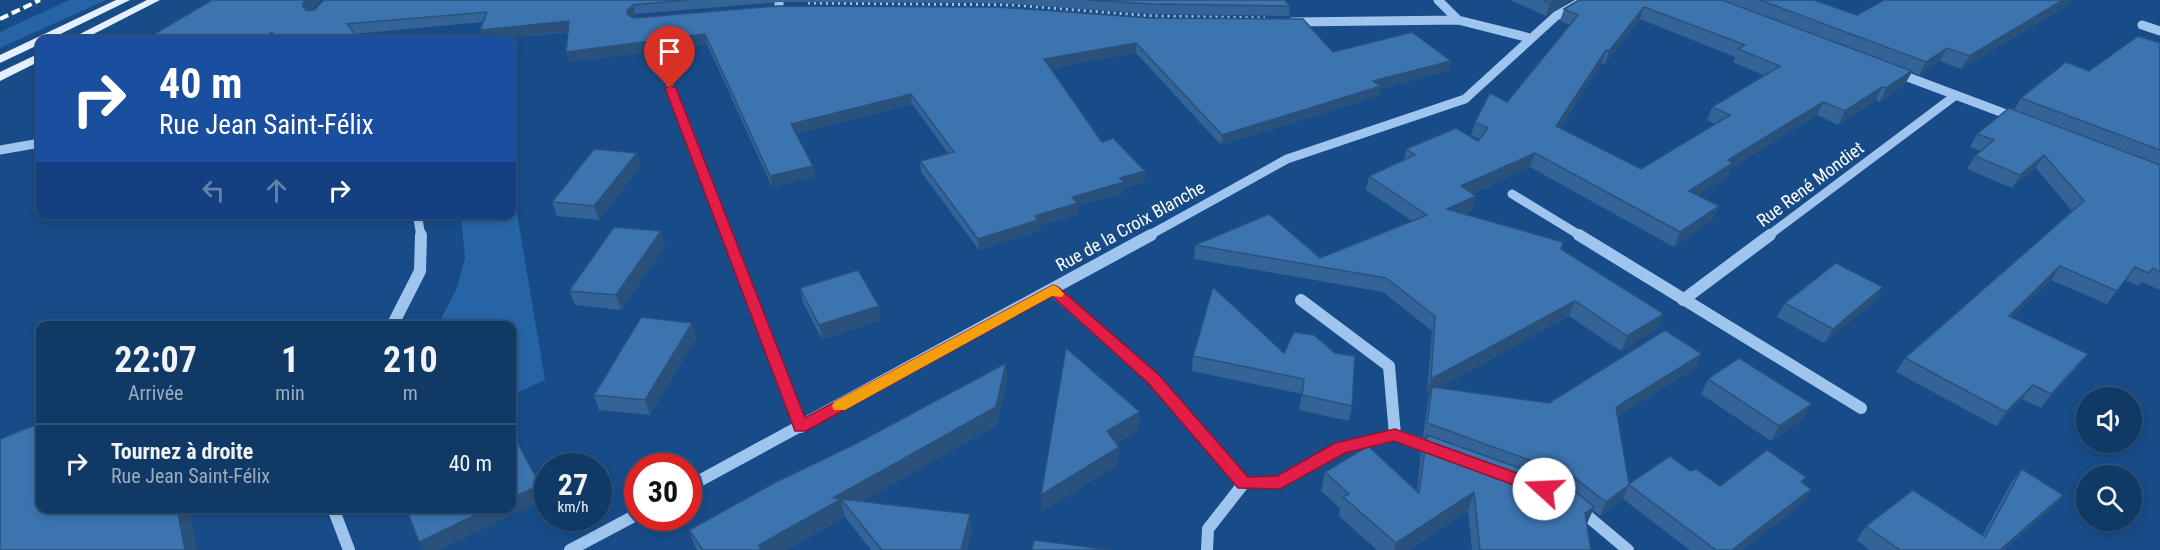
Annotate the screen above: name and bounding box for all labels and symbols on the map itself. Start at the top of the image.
pin [644,26,695,88]
street label: Rue René Mondiet [1752,137,1868,231]
street label: Rue de la Croix Blanche [1052,176,1208,276]
speed limit sign: 30 [624,453,702,531]
position arrow [1512,457,1576,521]

